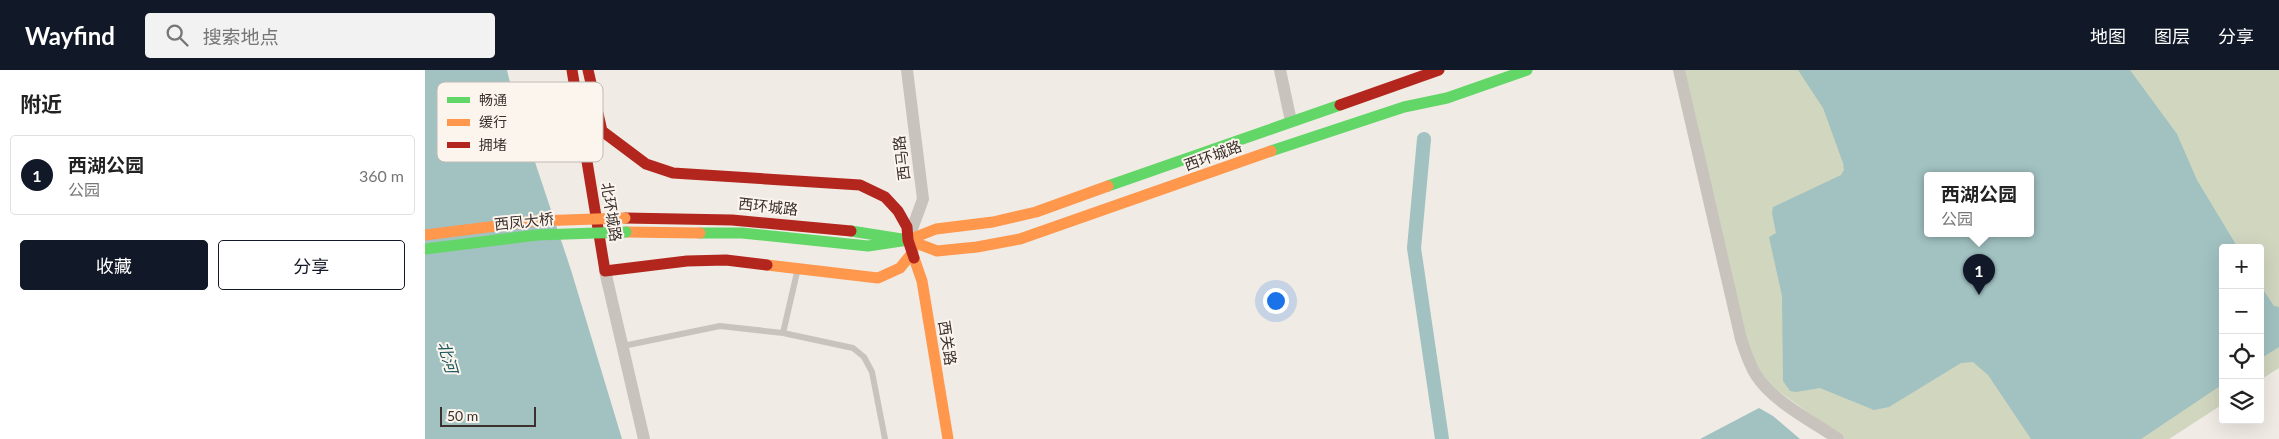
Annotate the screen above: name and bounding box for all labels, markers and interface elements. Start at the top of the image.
search box [145,13,495,58]
text: Wayfind [25,21,115,50]
icon: search [163,21,191,49]
text: 搜索地点 [203,25,279,48]
text: 地图 [2090,25,2126,47]
text: 图层 [2154,25,2190,47]
text: 分享 [2218,25,2254,47]
legend [437,82,603,162]
text: 附近 [20,91,62,116]
text: 畅通 [479,91,507,108]
text: 缓行 [479,113,507,130]
street label: 西马路 [889,135,913,182]
text: 拥堵 [479,136,507,153]
street label: 西环城路 [1181,136,1244,174]
text: 西湖公园 [68,153,144,176]
text: 1 [32,166,42,185]
text: 360 m [359,166,404,185]
popup [1924,172,2034,237]
text: 公园 [68,180,100,199]
street label: 北环城路 [598,181,626,243]
text: 西湖公园 [1941,182,2017,205]
street label: 西环城路 [737,194,799,218]
street label: 西凤大桥 [493,209,555,233]
text: 公园 [1941,209,1973,228]
button: 收藏 [20,240,208,290]
button: 分享 [218,240,405,290]
map controls [2219,244,2264,424]
button: + [2219,244,2264,289]
pin: 1 [1963,254,1995,295]
your location [1263,288,1289,314]
button: − [2219,289,2264,334]
street label: 西关路 [936,319,960,366]
button: locate [2219,334,2264,379]
water label: 北河 [435,339,463,378]
button: layers [2219,379,2264,424]
scale bar [440,404,536,427]
text: 50 m [447,407,478,424]

